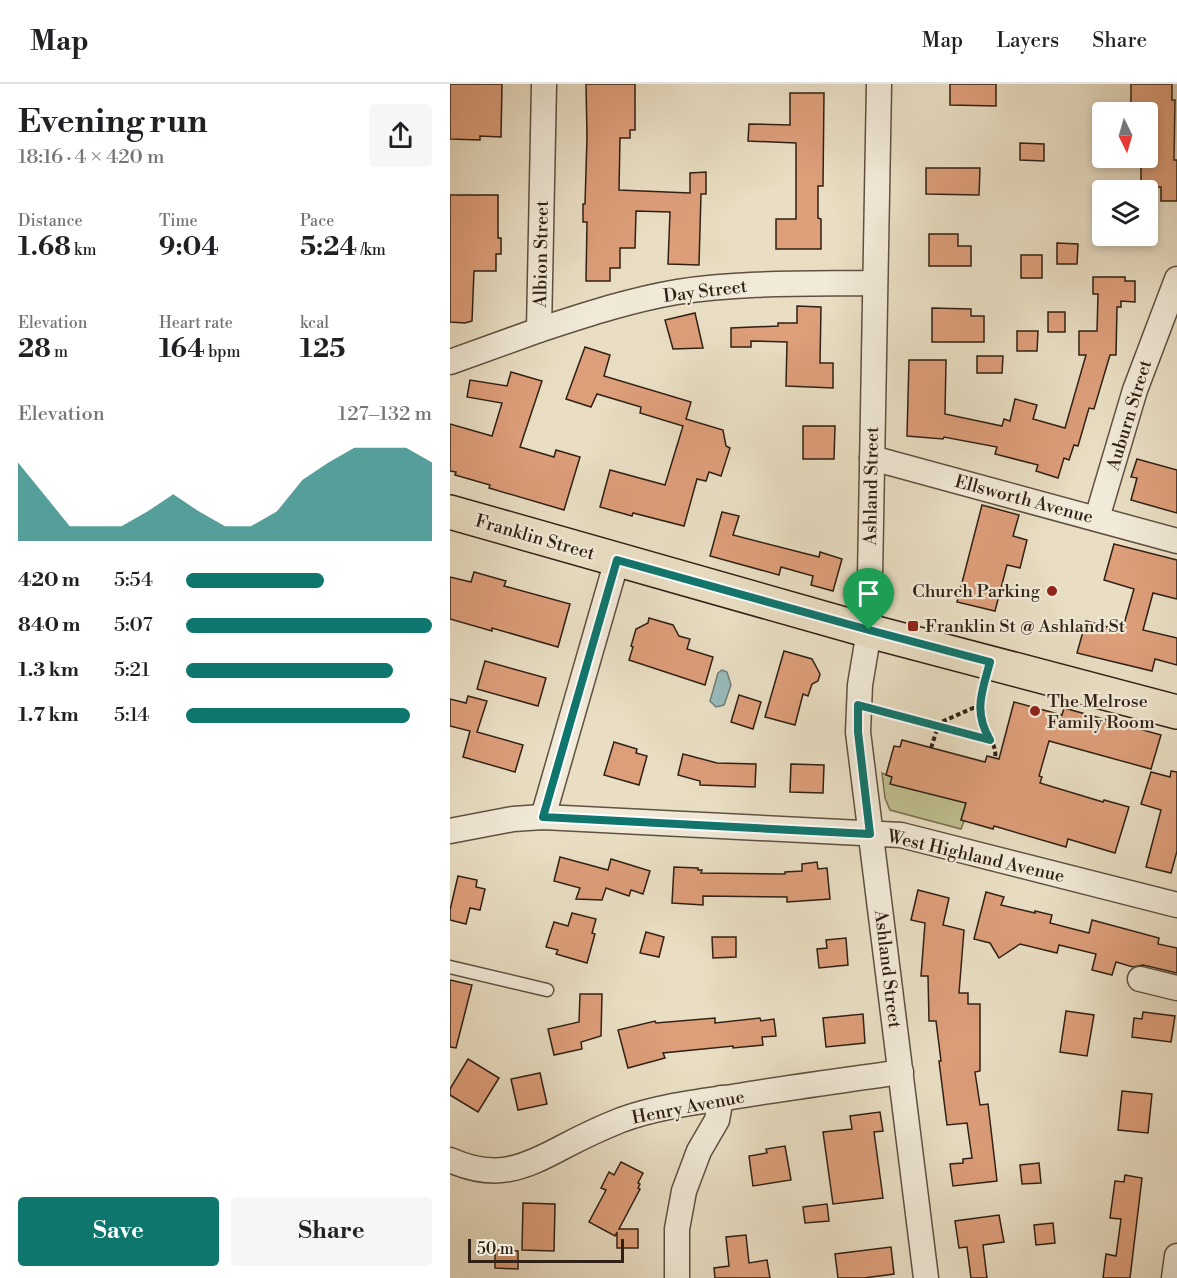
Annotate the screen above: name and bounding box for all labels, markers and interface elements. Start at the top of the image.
text: Map [30,24,89,59]
text: Map [922,28,963,54]
text: Layers [996,28,1059,54]
text: Share [1092,28,1147,54]
text: Evening run [18,102,207,143]
north arrow [1092,102,1158,168]
map controls [1092,102,1158,246]
button: share [369,104,432,167]
text: 18:16 · 4 × 420 m [18,145,164,170]
button: layers [1092,180,1158,246]
street label: Albion Street [529,200,554,309]
text: Distance [18,211,83,231]
text: Time [159,211,198,231]
text: Pace [300,211,334,231]
text: 1.68 [18,231,71,263]
text: 9:04 [159,231,219,263]
text: 5:24 [300,231,357,263]
text: km [71,240,96,260]
text: /km [357,240,386,260]
street label: Day Street [662,275,749,308]
text: Elevation [18,313,87,333]
text: Heart rate [159,313,233,333]
text: kcal [300,313,329,333]
text: 28 [18,333,51,365]
text: 164 [159,333,205,365]
text: 125 [300,333,345,365]
text: m [51,342,68,362]
text: bpm [205,342,241,362]
street label: Auburn Street [1101,356,1157,474]
text: Elevation [18,402,105,427]
text: 127–132 m [338,402,432,427]
street label: Ashland Street [859,426,884,547]
street label: Ellsworth Avenue [952,470,1096,529]
street label: Franklin Street [472,509,598,566]
text: 420 m [18,568,80,593]
text: 5:54 [114,568,153,593]
pin [843,568,894,630]
icon: arrive [852,577,885,610]
place label: Church Parking [912,580,1041,603]
marker: Church Parking [1045,584,1059,598]
text: 840 m [18,613,80,638]
text: 5:07 [114,613,153,638]
place label: Franklin St @ Ashland St [925,615,1126,638]
marker: Franklin St @ Ashland St [906,619,920,633]
text: 1.3 km [18,658,79,683]
text: 5:21 [114,658,150,683]
place label: The Melrose Family Room [1047,690,1155,734]
text: 1.7 km [18,703,79,728]
text: 5:14 [114,703,149,728]
marker: The Melrose Family Room [1028,704,1042,718]
street label: West Highland Avenue [884,825,1067,888]
street label: Ashland Street [869,908,906,1030]
street label: Henry Avenue [630,1085,746,1130]
button: Save [18,1197,219,1266]
button: Share [231,1197,432,1266]
scale bar [468,1236,624,1264]
text: 50 m [477,1239,514,1259]

